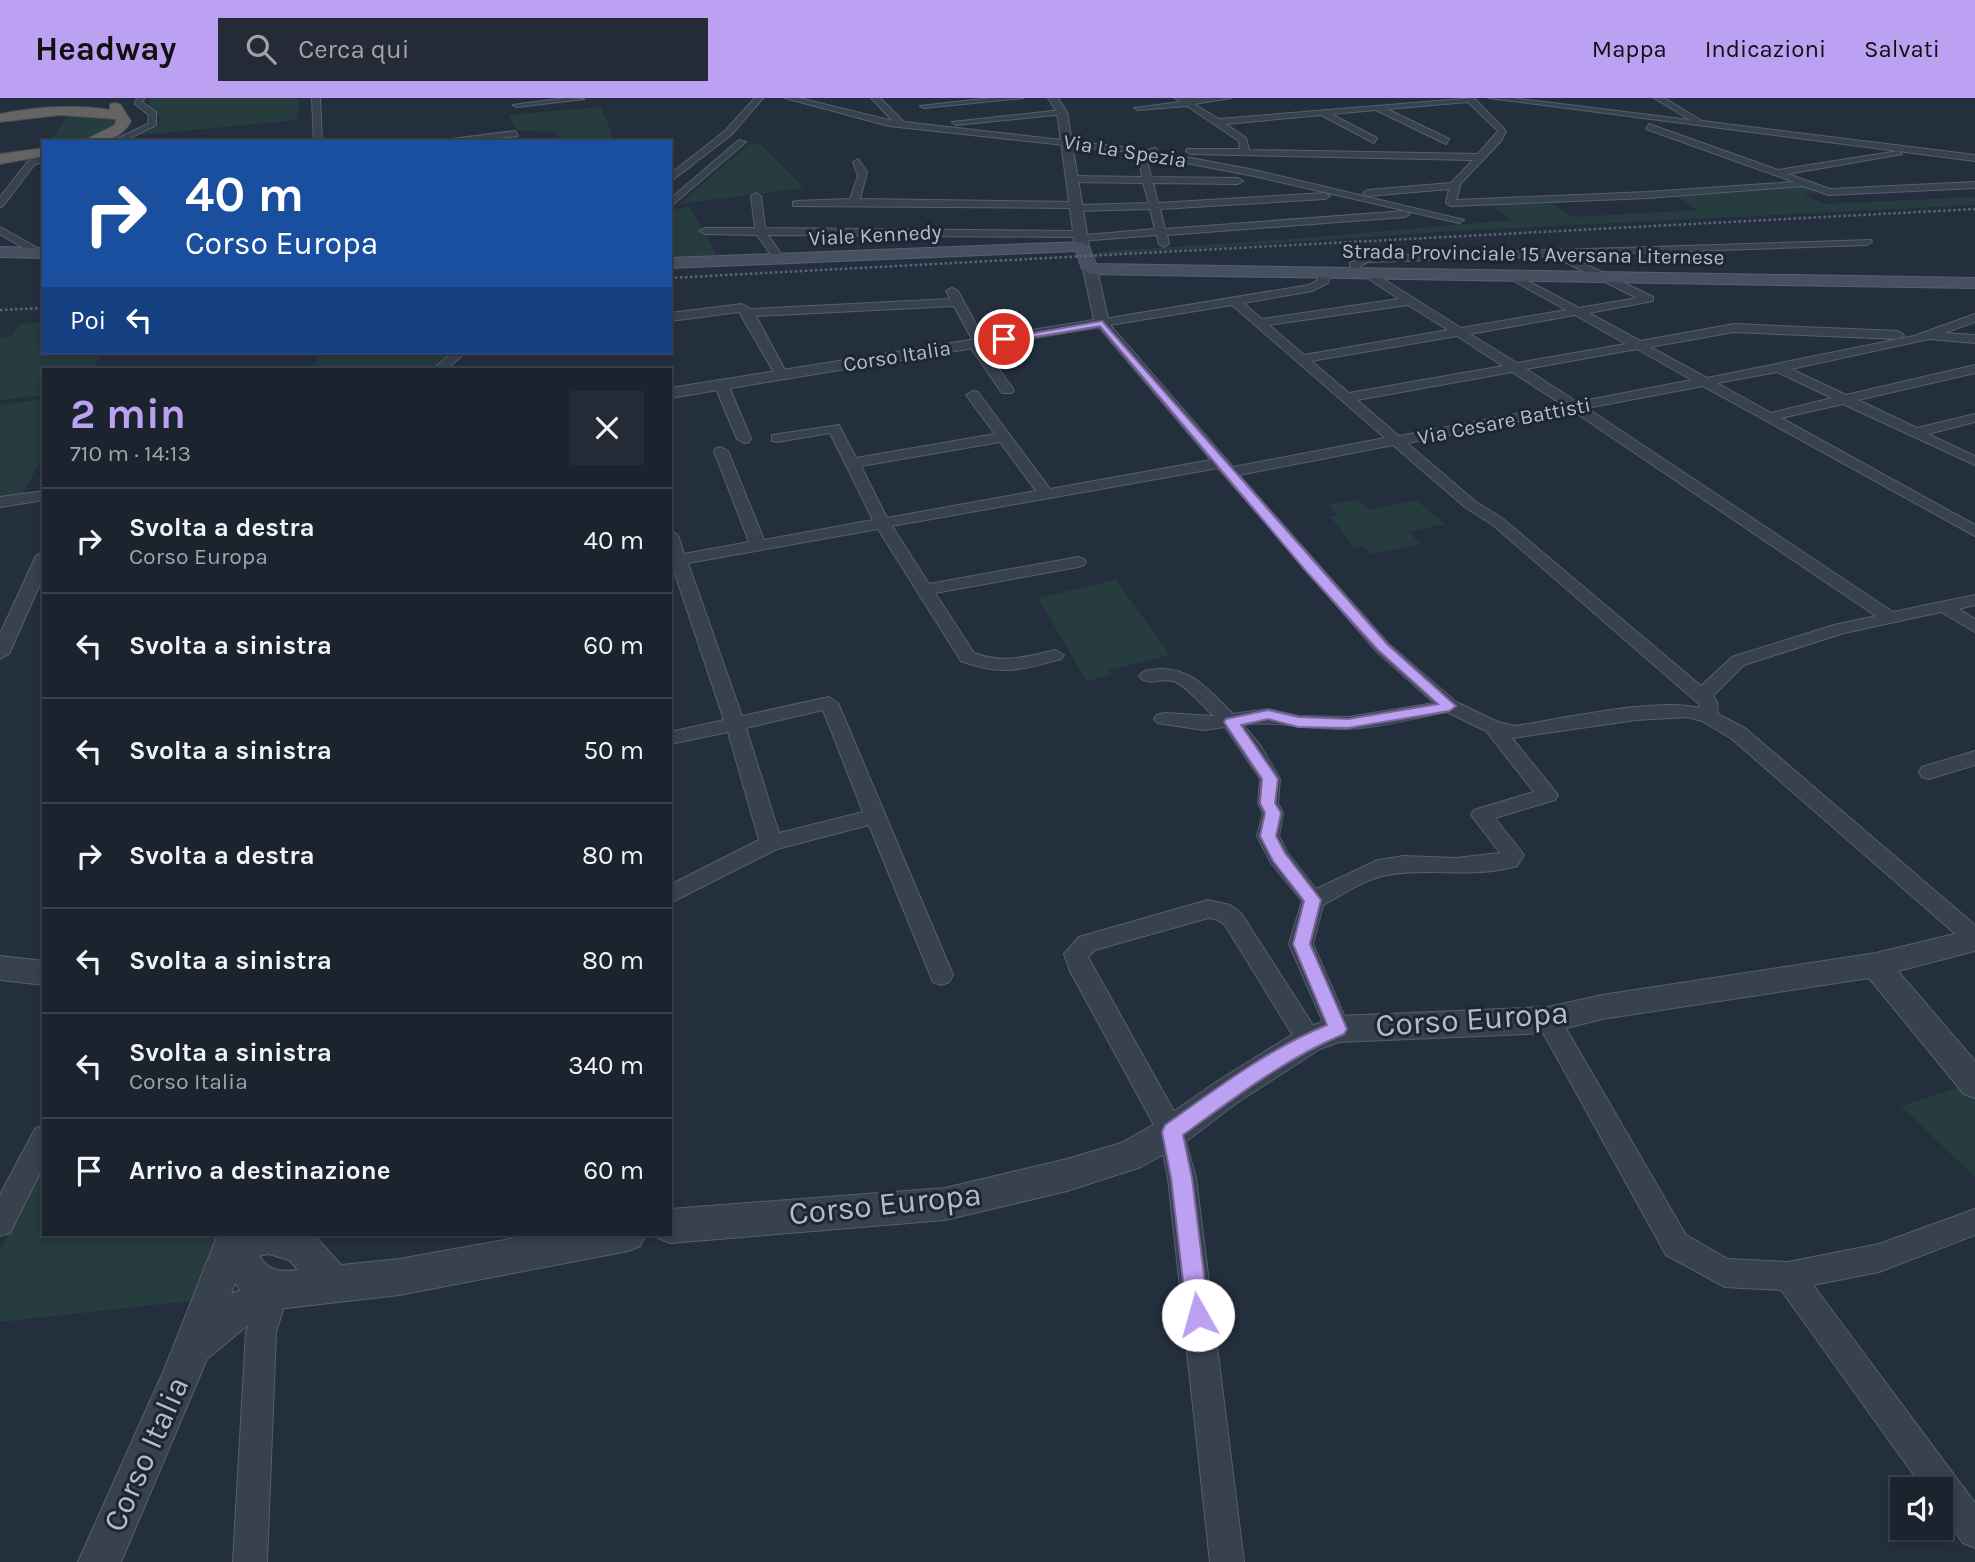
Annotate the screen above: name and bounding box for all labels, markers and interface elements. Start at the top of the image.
search box [218,18,708,81]
text: Headway [35,30,176,68]
icon: search [242,30,280,68]
text: Cerca qui [298,34,410,65]
text: Mappa [1592,35,1667,63]
text: Indicazioni [1705,35,1826,63]
text: Salvati [1864,35,1940,63]
street label: Via La Spezia [1062,129,1188,173]
text: 40 m [185,166,304,223]
icon: right [70,168,161,259]
street label: Viale Kennedy [808,220,942,250]
text: Corso Europa [185,225,378,262]
street label: Strada Provinciale 15 Aversana Liternese [1341,239,1725,269]
icon: left [120,301,158,339]
text: Poi [70,305,106,336]
pin [974,309,1034,369]
icon: arrive [985,320,1023,358]
street label: Corso Italia [842,336,952,376]
text: 2 min [70,389,186,439]
button: close [570,391,644,465]
street label: Via Cesare Battisti [1415,392,1593,450]
text: 710 m · 14:13 [70,440,191,467]
text: Svolta a destra [129,512,315,543]
icon: right [70,522,108,560]
text: 40 m [584,525,644,556]
text: Corso Europa [129,543,268,570]
icon: left [70,627,108,665]
text: Svolta a sinistra [129,630,332,661]
text: 60 m [583,630,644,661]
icon: left [70,732,108,770]
text: Svolta a sinistra [129,735,332,766]
text: 50 m [583,735,644,766]
icon: right [70,837,108,875]
text: Svolta a destra [129,840,315,871]
text: 80 m [582,840,644,871]
icon: left [70,942,108,980]
text: Svolta a sinistra [129,945,332,976]
text: 80 m [582,945,644,976]
street label: Corso Europa [1374,994,1570,1044]
text: Svolta a sinistra [129,1037,332,1068]
icon: left [70,1047,108,1085]
text: 340 m [568,1050,644,1081]
text: Corso Italia [129,1068,248,1095]
icon: arrive [70,1152,108,1190]
text: Arrivo a destinazione [129,1155,391,1186]
text: 60 m [583,1155,644,1186]
street label: Corso Europa [787,1175,983,1233]
position arrow [1161,1278,1235,1352]
street label: Corso Italia [95,1371,197,1537]
map controls [1890,1477,1953,1540]
button: sound [1890,1477,1953,1540]

